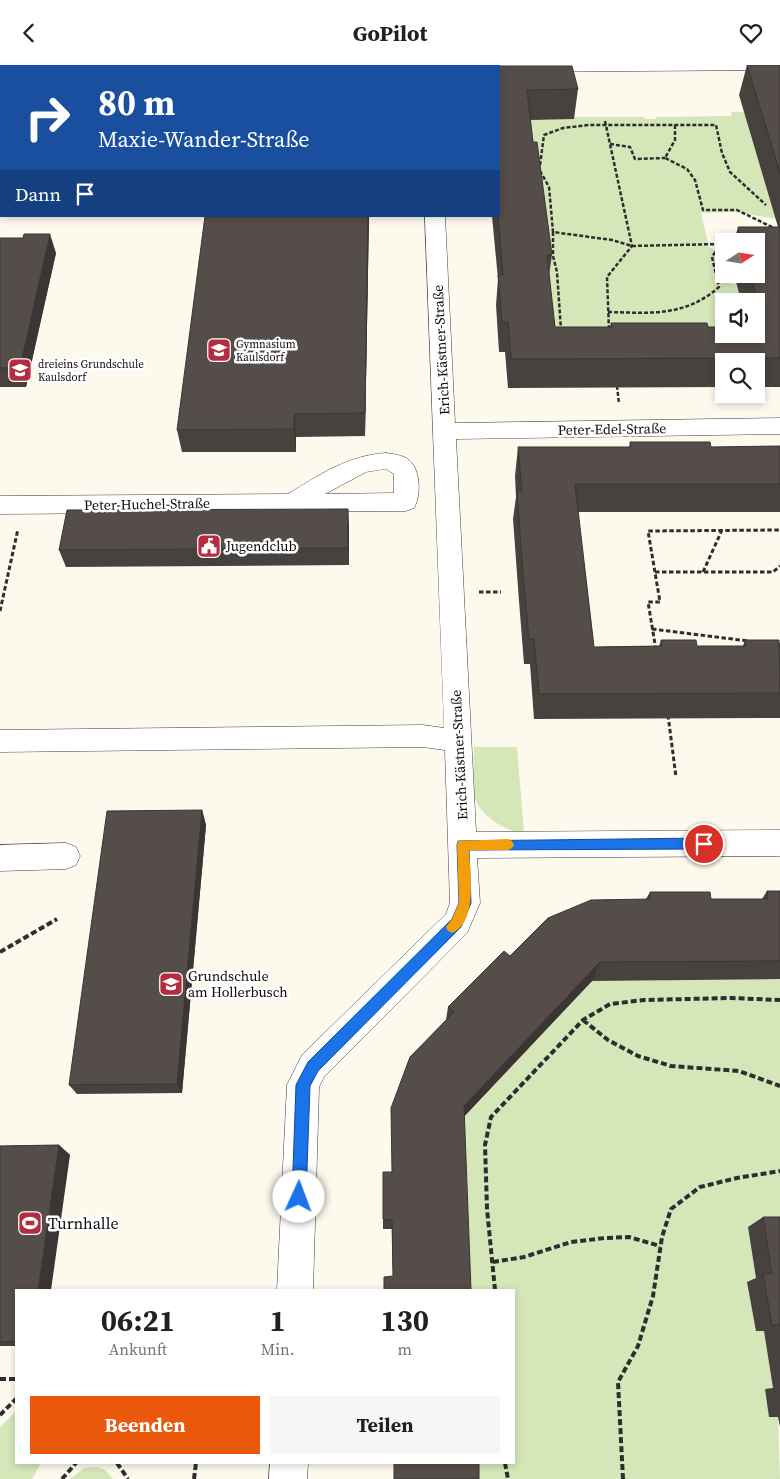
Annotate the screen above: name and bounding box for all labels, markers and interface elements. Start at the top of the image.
text: GoPilot [353,18,427,48]
icon: back [15,19,43,47]
icon: heart [737,19,765,47]
text: 80 m [98,79,175,127]
icon: right [15,85,80,150]
text: Maxie-Wander-Straße [98,124,310,154]
icon: arrive [71,180,99,208]
text: Dann [15,181,61,207]
north arrow [715,233,765,283]
map controls [715,233,765,403]
street label: Erich-Kästner-Straße [428,284,454,416]
button: sound [715,293,765,343]
school or university icon: Gymnasium Kaulsdorf [206,337,232,363]
place label: Gymnasium Kaulsdorf [236,337,296,365]
button: search [715,353,765,403]
school or university icon: dreieins Grundschule Kaulsdorf [7,357,33,383]
place label: dreieins Grundschule Kaulsdorf [38,357,144,385]
street label: Peter-Edel-Straße [558,418,666,440]
street label: Peter-Huchel-Straße [84,493,210,515]
public building icon: Jugendclub [196,533,222,559]
place label: Jugendclub [225,536,296,556]
street label: Erich-Kästner-Straße [446,689,472,821]
pin [683,823,725,865]
icon: arrive [690,830,718,858]
place label: Grundschule am Hollerbusch [188,966,288,1002]
school or university icon: Grundschule am Hollerbusch [158,971,184,997]
position arrow [272,1170,324,1222]
sports icon: Turnhalle [17,1210,43,1236]
place label: Turnhalle [48,1212,119,1234]
text: 06:21 [101,1300,175,1341]
text: 1 [269,1300,286,1341]
text: 130 [380,1300,429,1341]
text: Ankunft [109,1338,167,1360]
text: Min. [261,1338,294,1360]
text: m [398,1338,412,1360]
button: Beenden [30,1396,260,1454]
button: Teilen [270,1396,500,1454]

